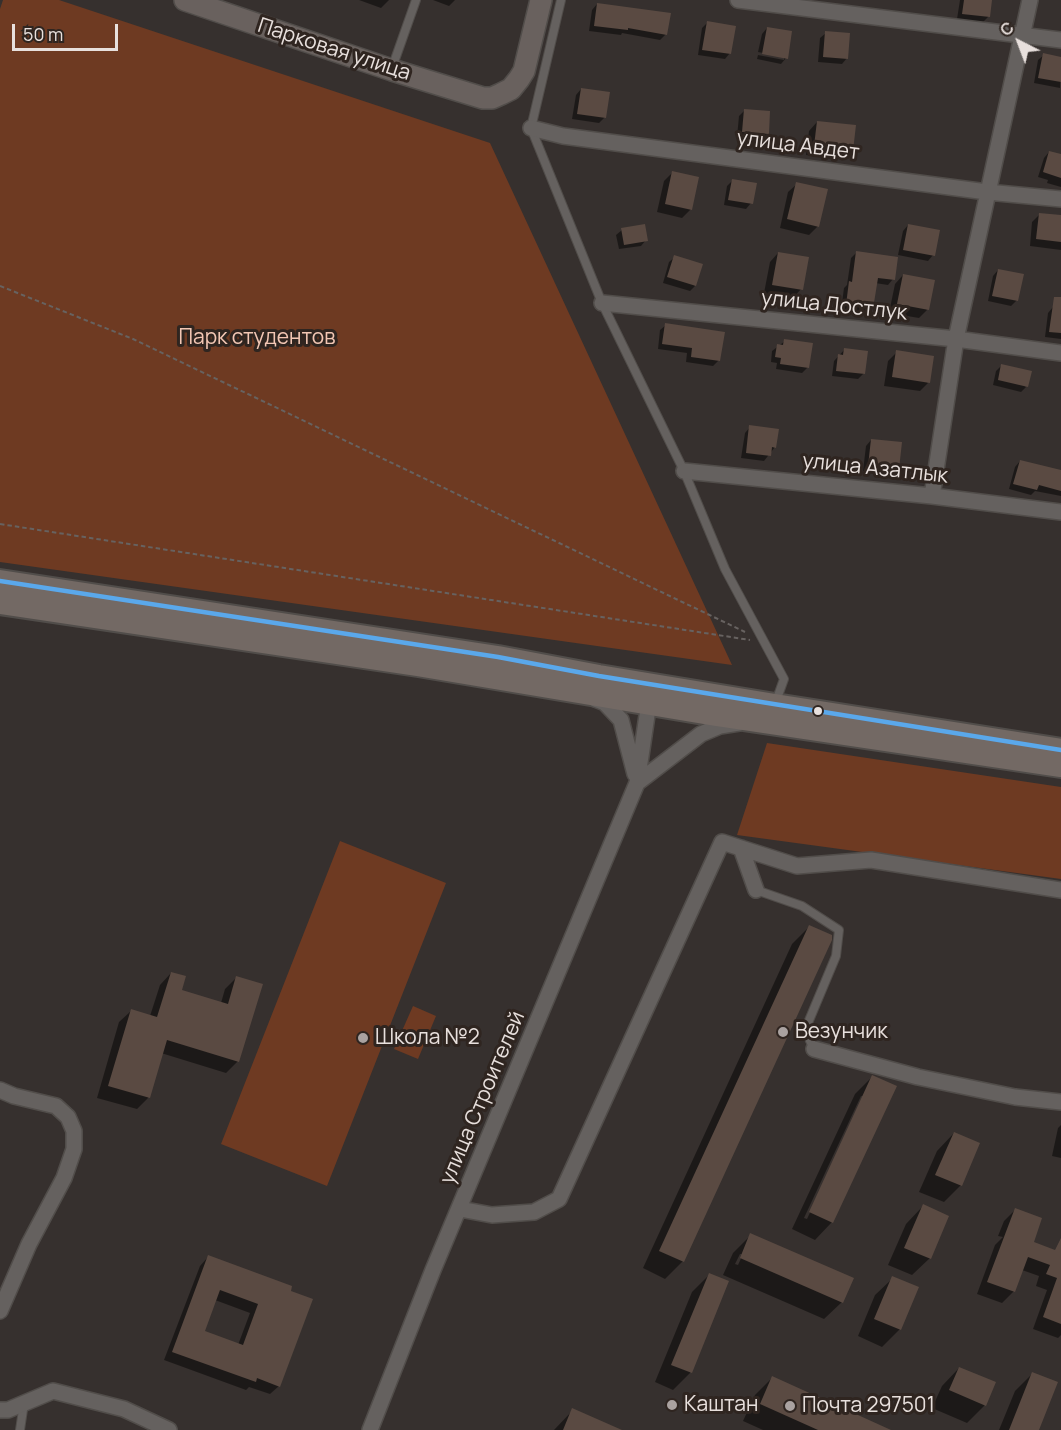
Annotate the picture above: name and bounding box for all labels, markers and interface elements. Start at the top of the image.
scale bar [15,12,122,50]
north arrow [989,12,1049,72]
street label: Парковая улица [254,13,414,87]
text: С [995,16,1019,41]
text: 50 m [23,22,63,46]
street label: улица Авдет [735,126,861,166]
street label: улица Достлук [760,286,908,326]
park label: Парк студентов [178,325,336,351]
street label: улица Азатлык [801,449,949,489]
unlabelled marker [812,705,824,717]
street label: улица Строителей [435,1008,531,1188]
place label: Везунчик [795,1019,888,1045]
place label: Школа №2 [375,1025,480,1051]
marker: Везунчик [776,1025,790,1039]
marker: Школа №2 [356,1031,370,1045]
place label: Каштан [684,1392,758,1418]
place label: Почта 297501 [802,1393,935,1419]
marker: Каштан [665,1398,679,1412]
marker: Почта 297501 [783,1399,797,1413]

